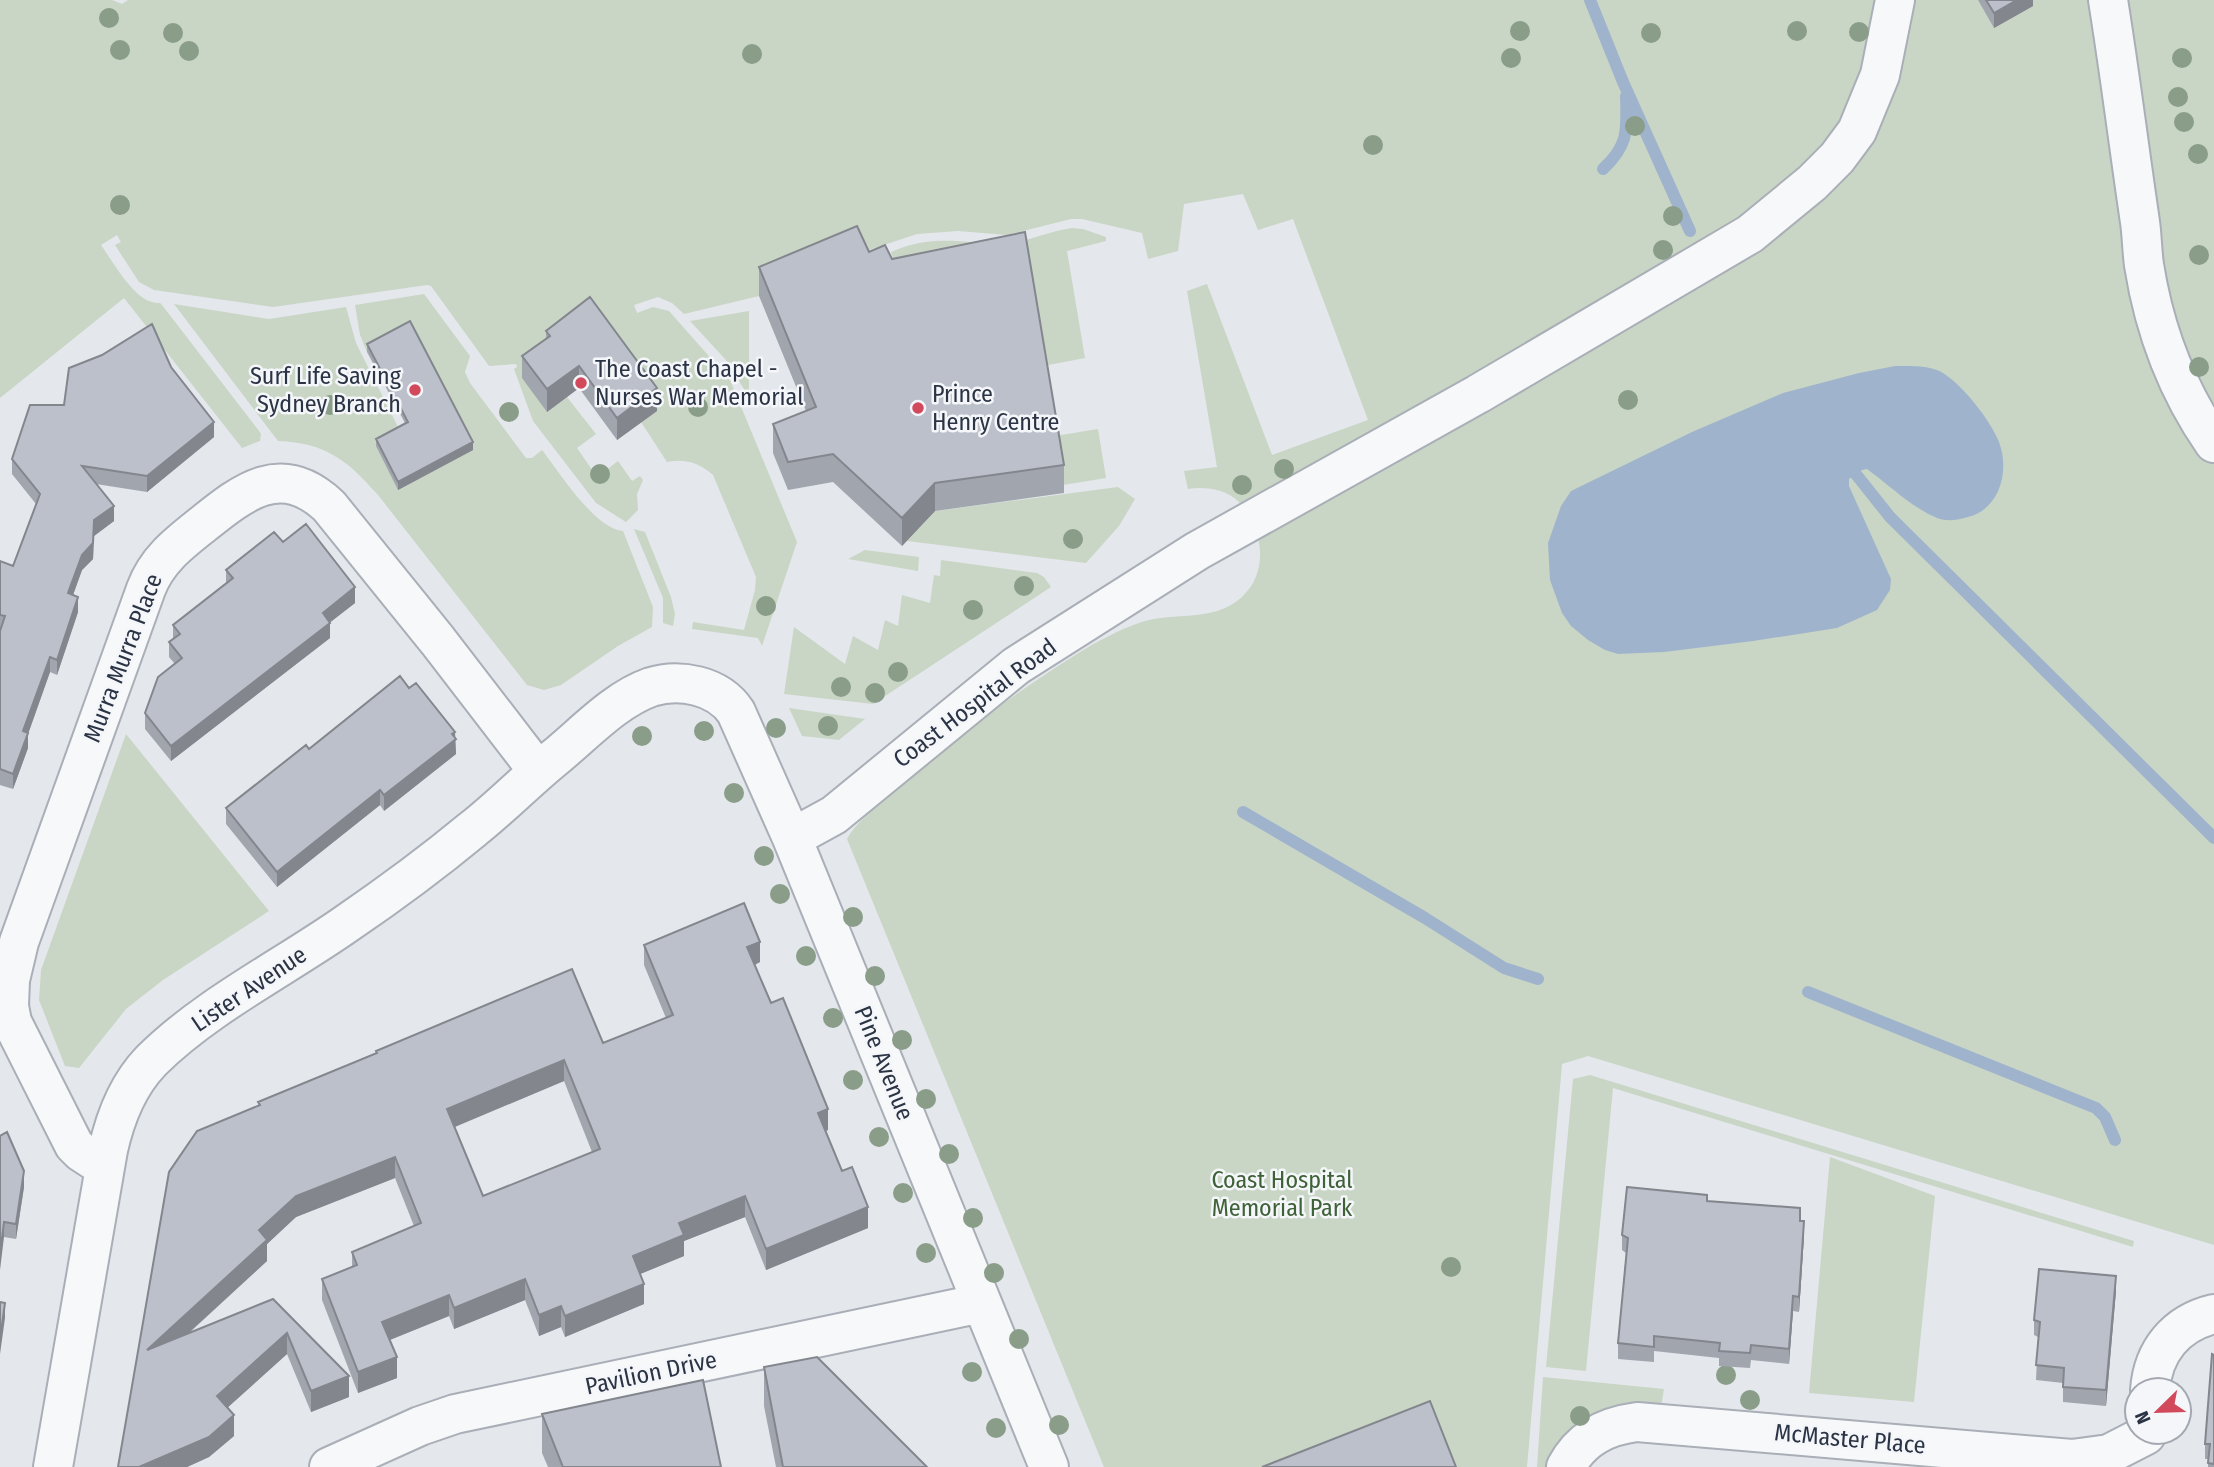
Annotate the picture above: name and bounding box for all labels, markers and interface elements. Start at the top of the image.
place label: The Coast Chapel - Nurses War Memorial [595,355,803,411]
place label: Surf Life Saving Sydney Branch [250,362,402,418]
marker: The Coast Chapel - Nurses War Memorial [573,375,589,391]
place label: Prince Henry Centre [932,380,1059,436]
marker: Surf Life Saving Sydney Branch [407,382,423,398]
marker: Prince Henry Centre [910,400,926,416]
street label: Murra Murra Place [78,570,168,746]
street label: Coast Hospital Road [888,633,1062,773]
street label: Lister Avenue [186,940,312,1038]
street label: Pine Avenue [848,1002,920,1124]
park label: Coast Hospital Memorial Park [1211,1166,1353,1222]
street label: Pavilion Drive [583,1345,719,1401]
north arrow [2123,1376,2193,1446]
text: N [2130,1408,2156,1427]
street label: McMaster Place [1773,1418,1927,1460]

